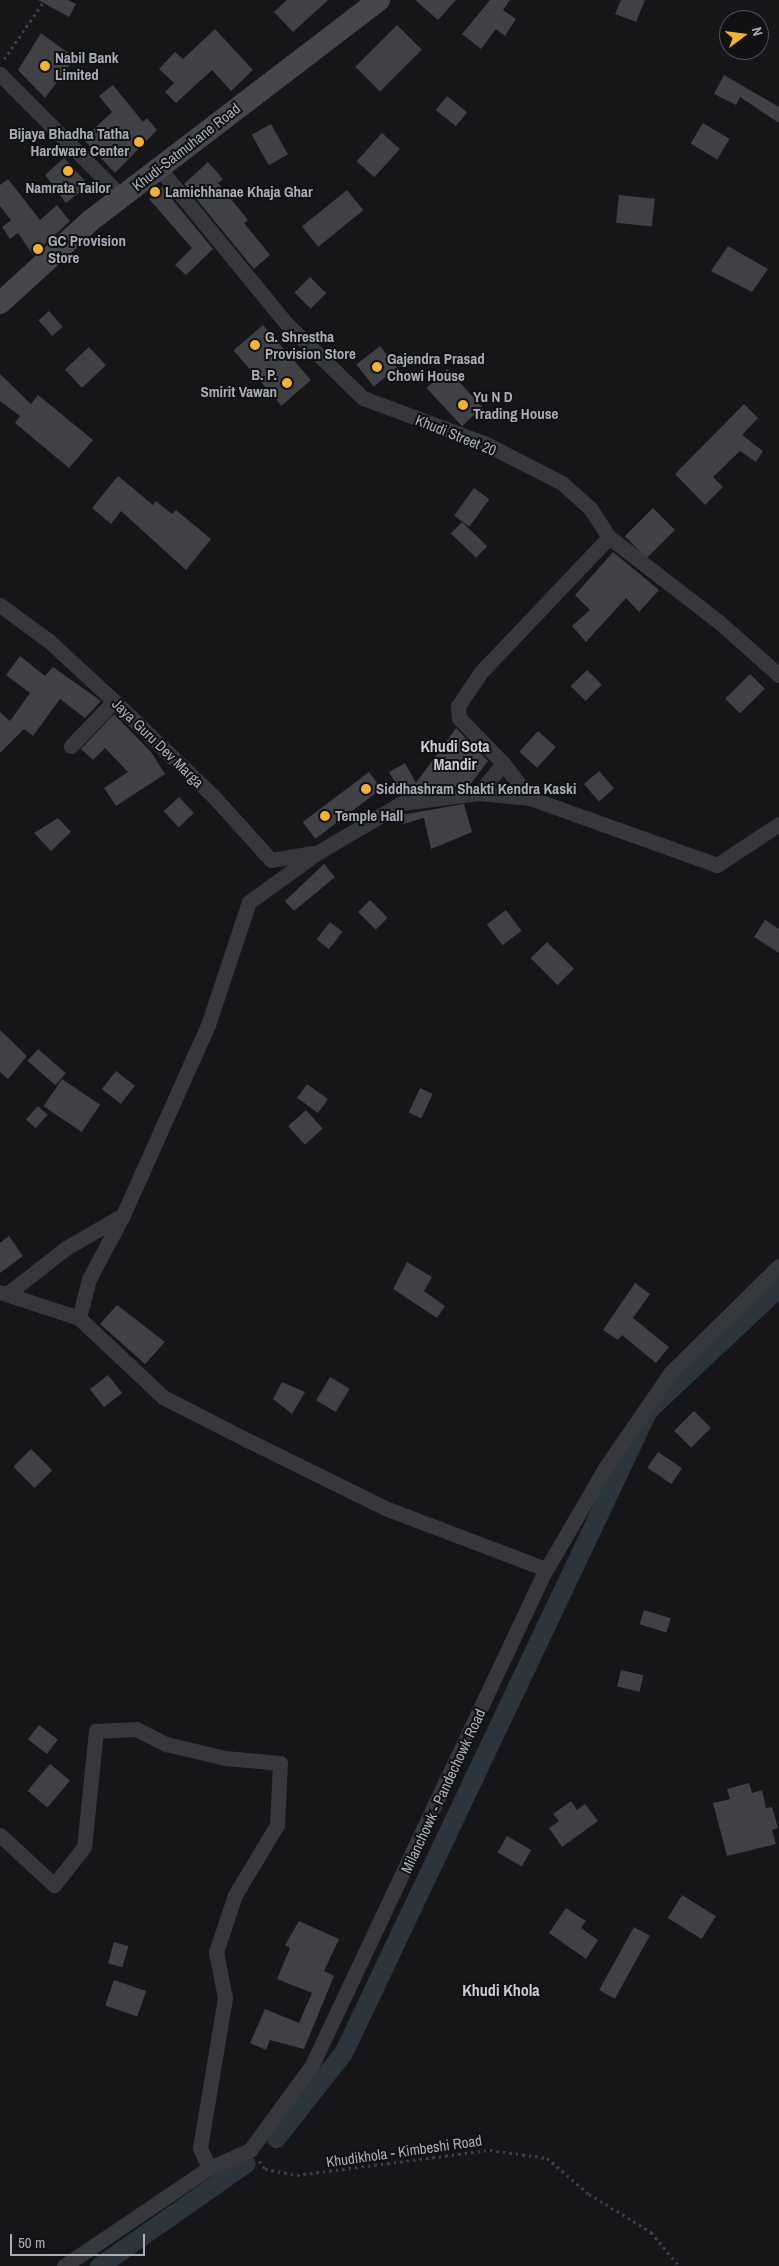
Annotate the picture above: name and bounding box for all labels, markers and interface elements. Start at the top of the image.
north arrow [719,10,769,60]
text: N [748,25,767,38]
place label: Nabil Bank Limited [55,48,119,83]
marker: Nabil Bank Limited [39,60,51,72]
street label: Khudi-Satmuhane Road [128,99,244,195]
place label: Bijaya Bhadha Tatha Hardware Center [9,124,129,159]
marker: Bijaya Bhadha Tatha Hardware Center [133,136,145,148]
marker: Namrata Tailor [62,165,74,177]
place label: Namrata Tailor [25,179,111,197]
place label: Lamichhanae Khaja Ghar [165,183,313,201]
marker: Lamichhanae Khaja Ghar [149,186,161,198]
place label: GC Provision Store [48,231,126,266]
marker: GC Provision Store [32,243,44,255]
place label: G. Shrestha Provision Store [265,327,356,362]
marker: G. Shrestha Provision Store [249,339,261,351]
place label: Gajendra Prasad Chowi House [387,349,485,384]
marker: Gajendra Prasad Chowi House [371,361,383,373]
place label: B. P. Smirit Vawan [200,365,277,400]
marker: B. P. Smirit Vawan [281,377,293,389]
place label: Yu N D Trading House [473,387,558,422]
marker: Yu N D Trading House [457,399,469,411]
street label: Khudi Street 20 [413,411,499,459]
street label: Jaya Guru Dev Marga [108,695,208,791]
district label: Khudi Sota Mandir [420,736,490,774]
place label: Siddhashram Shakti Kendra Kaski [376,780,576,798]
marker: Siddhashram Shakti Kendra Kaski [360,783,372,795]
place label: Temple Hall [335,807,403,825]
marker: Temple Hall [319,810,331,822]
street label: Milanchowk - Pandechowk Road [397,1706,489,1876]
district label: Khudi Khola [462,1980,540,2000]
street label: Khudikhola - Kimbeshi Road [325,2131,483,2171]
scale bar [12,2224,148,2256]
text: 50 m [18,2232,45,2253]

